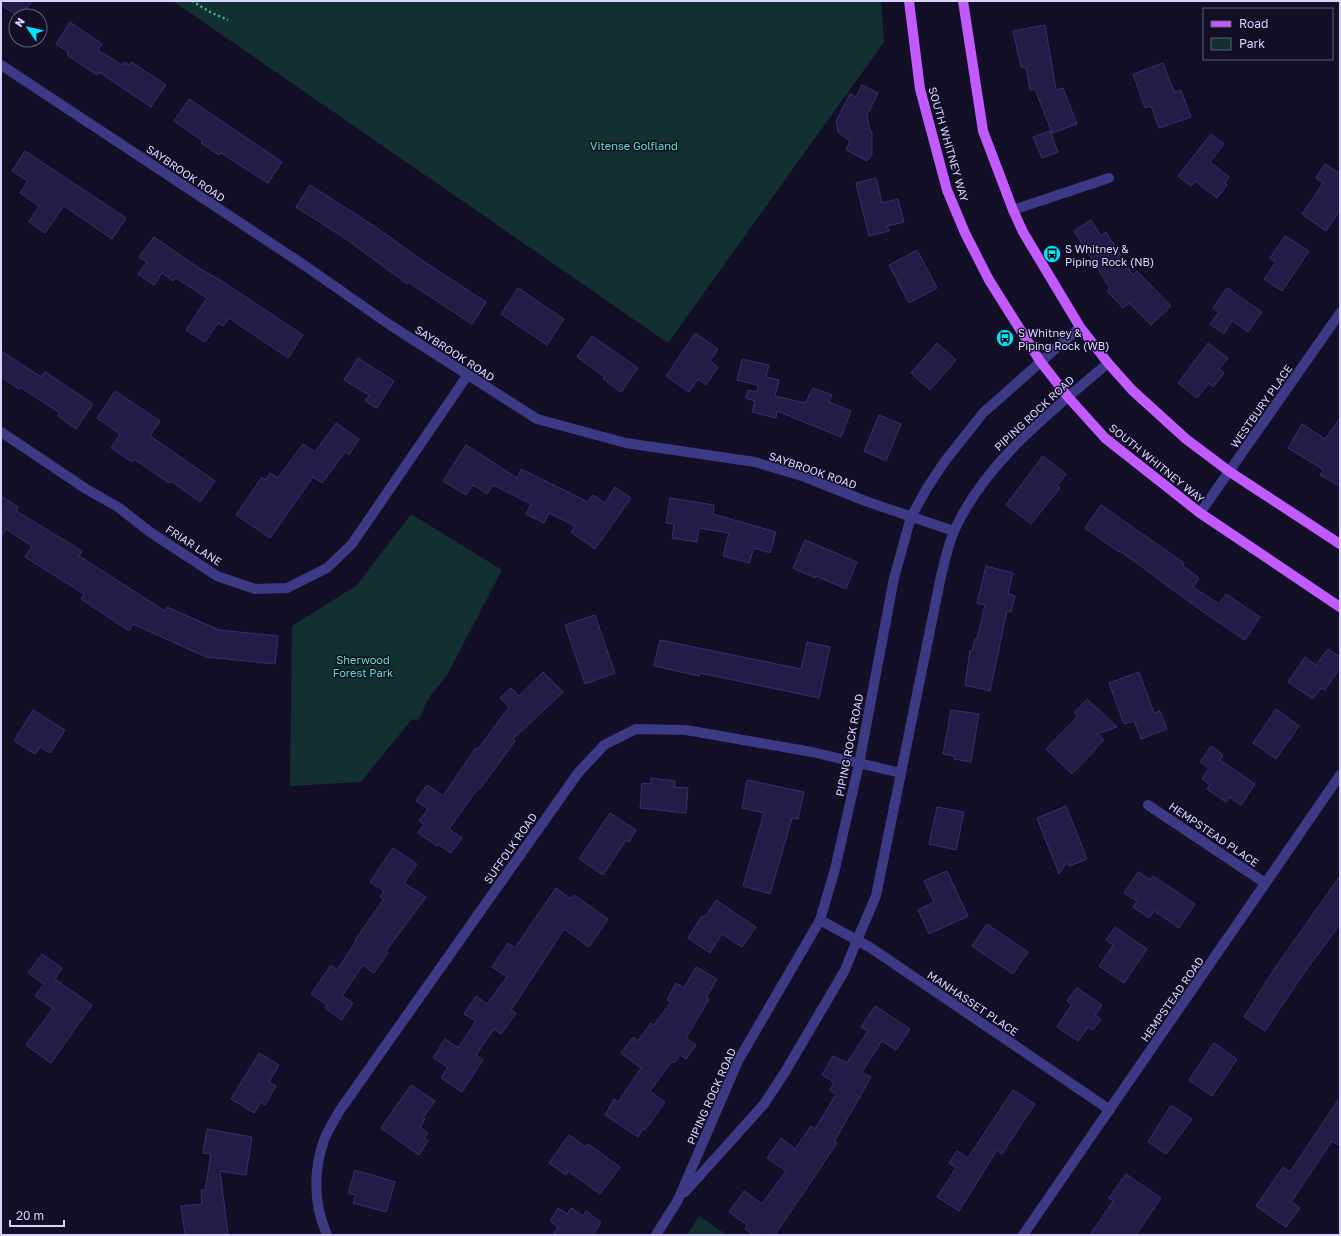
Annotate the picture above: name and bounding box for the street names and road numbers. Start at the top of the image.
street label: SOUTH WHITNEY WAY [926,85,972,203]
street label: SAYBROOK ROAD [144,142,228,204]
street label: SAYBROOK ROAD [413,322,497,384]
street label: WESTBURY PLACE [1227,362,1295,450]
street label: PIPING ROCK ROAD [992,373,1077,453]
street label: SOUTH WHITNEY WAY [1107,421,1207,505]
street label: SAYBROOK ROAD [767,449,859,491]
street label: FRIAR LANE [164,522,225,568]
street label: PIPING ROCK ROAD [833,692,865,797]
street label: HEMPSTEAD PLACE [1167,799,1261,869]
street label: SUFFOLK ROAD [481,810,539,886]
street label: HEMPSTEAD ROAD [1138,954,1206,1044]
street label: MANHASSET PLACE [925,968,1021,1038]
street label: PIPING ROCK ROAD [684,1046,738,1146]

